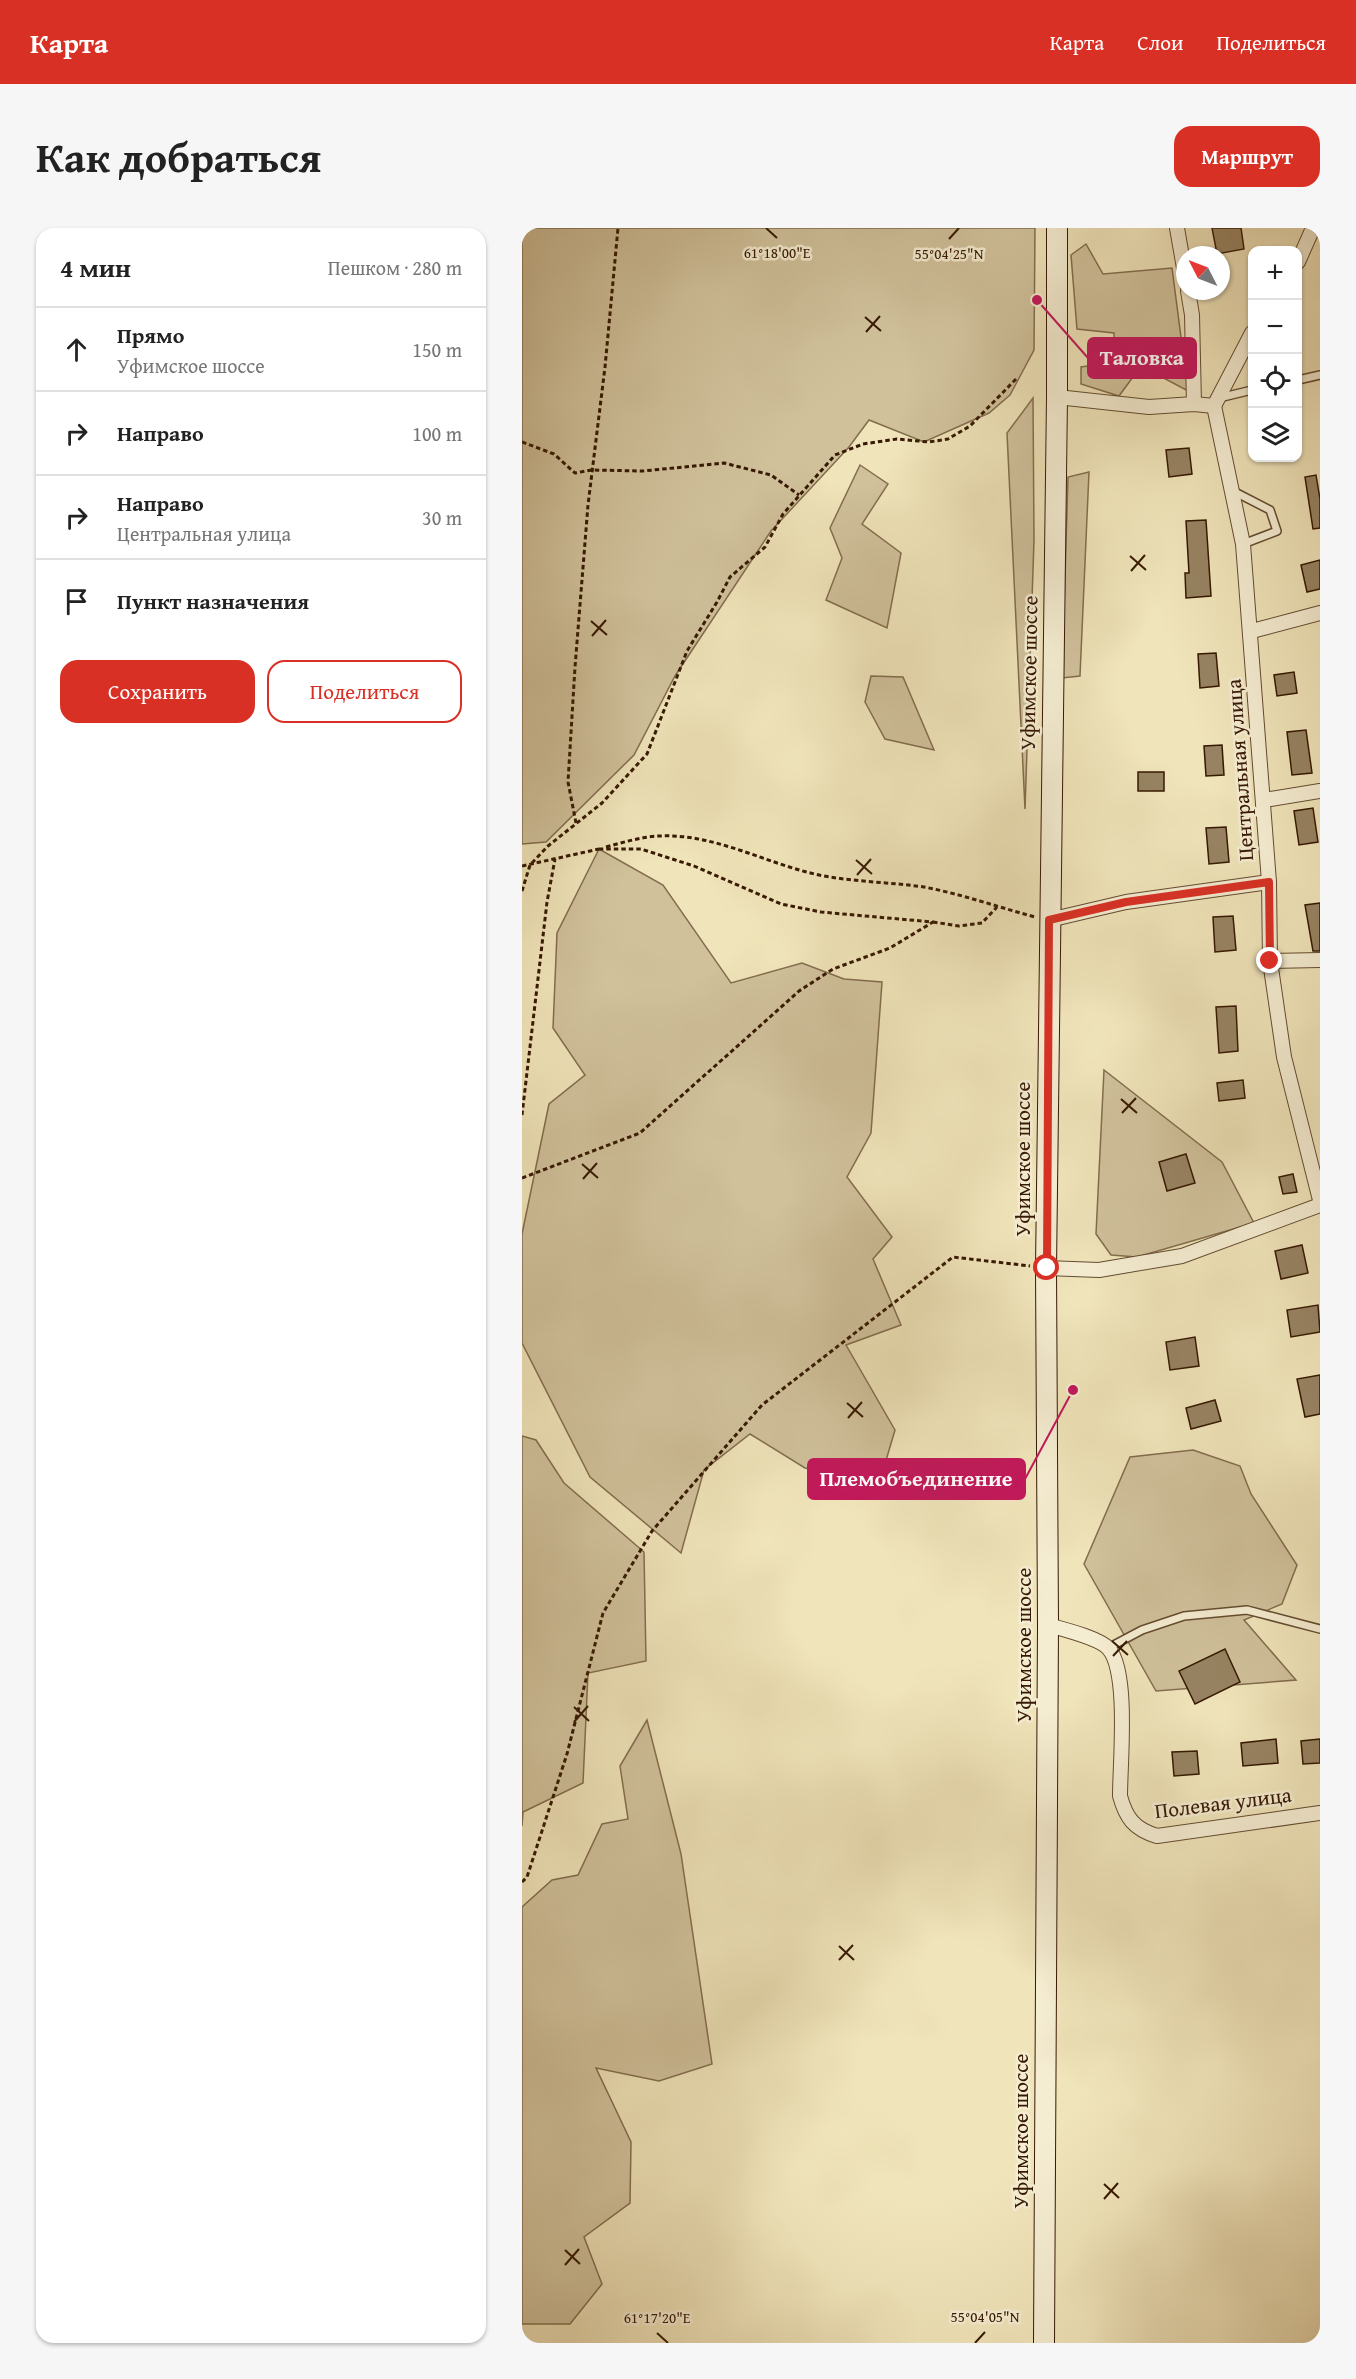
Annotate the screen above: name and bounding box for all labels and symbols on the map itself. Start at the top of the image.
text: 61°18'00"E [744,242,811,263]
text: 55°04'25"N [915,243,984,264]
north arrow [1176,246,1230,300]
callout: Таловка [1088,338,1196,378]
text: Таловка [1100,341,1185,373]
street label: Уфимское шоссе [1012,595,1045,751]
street label: Центральная улица [1218,678,1261,862]
route end [1256,947,1282,973]
street label: Уфимское шоссе [1007,1081,1038,1236]
route start [1033,1254,1059,1280]
callout: Племобъединение [808,1459,1025,1499]
text: Племобъединение [819,1462,1013,1494]
street label: Уфимское шоссе [1008,1567,1039,1722]
street label: Полевая улица [1153,1779,1293,1826]
street label: Уфимское шоссе [1005,2053,1036,2208]
text: 55°04'05"N [951,2306,1020,2327]
text: 61°17'20"E [624,2307,691,2328]

